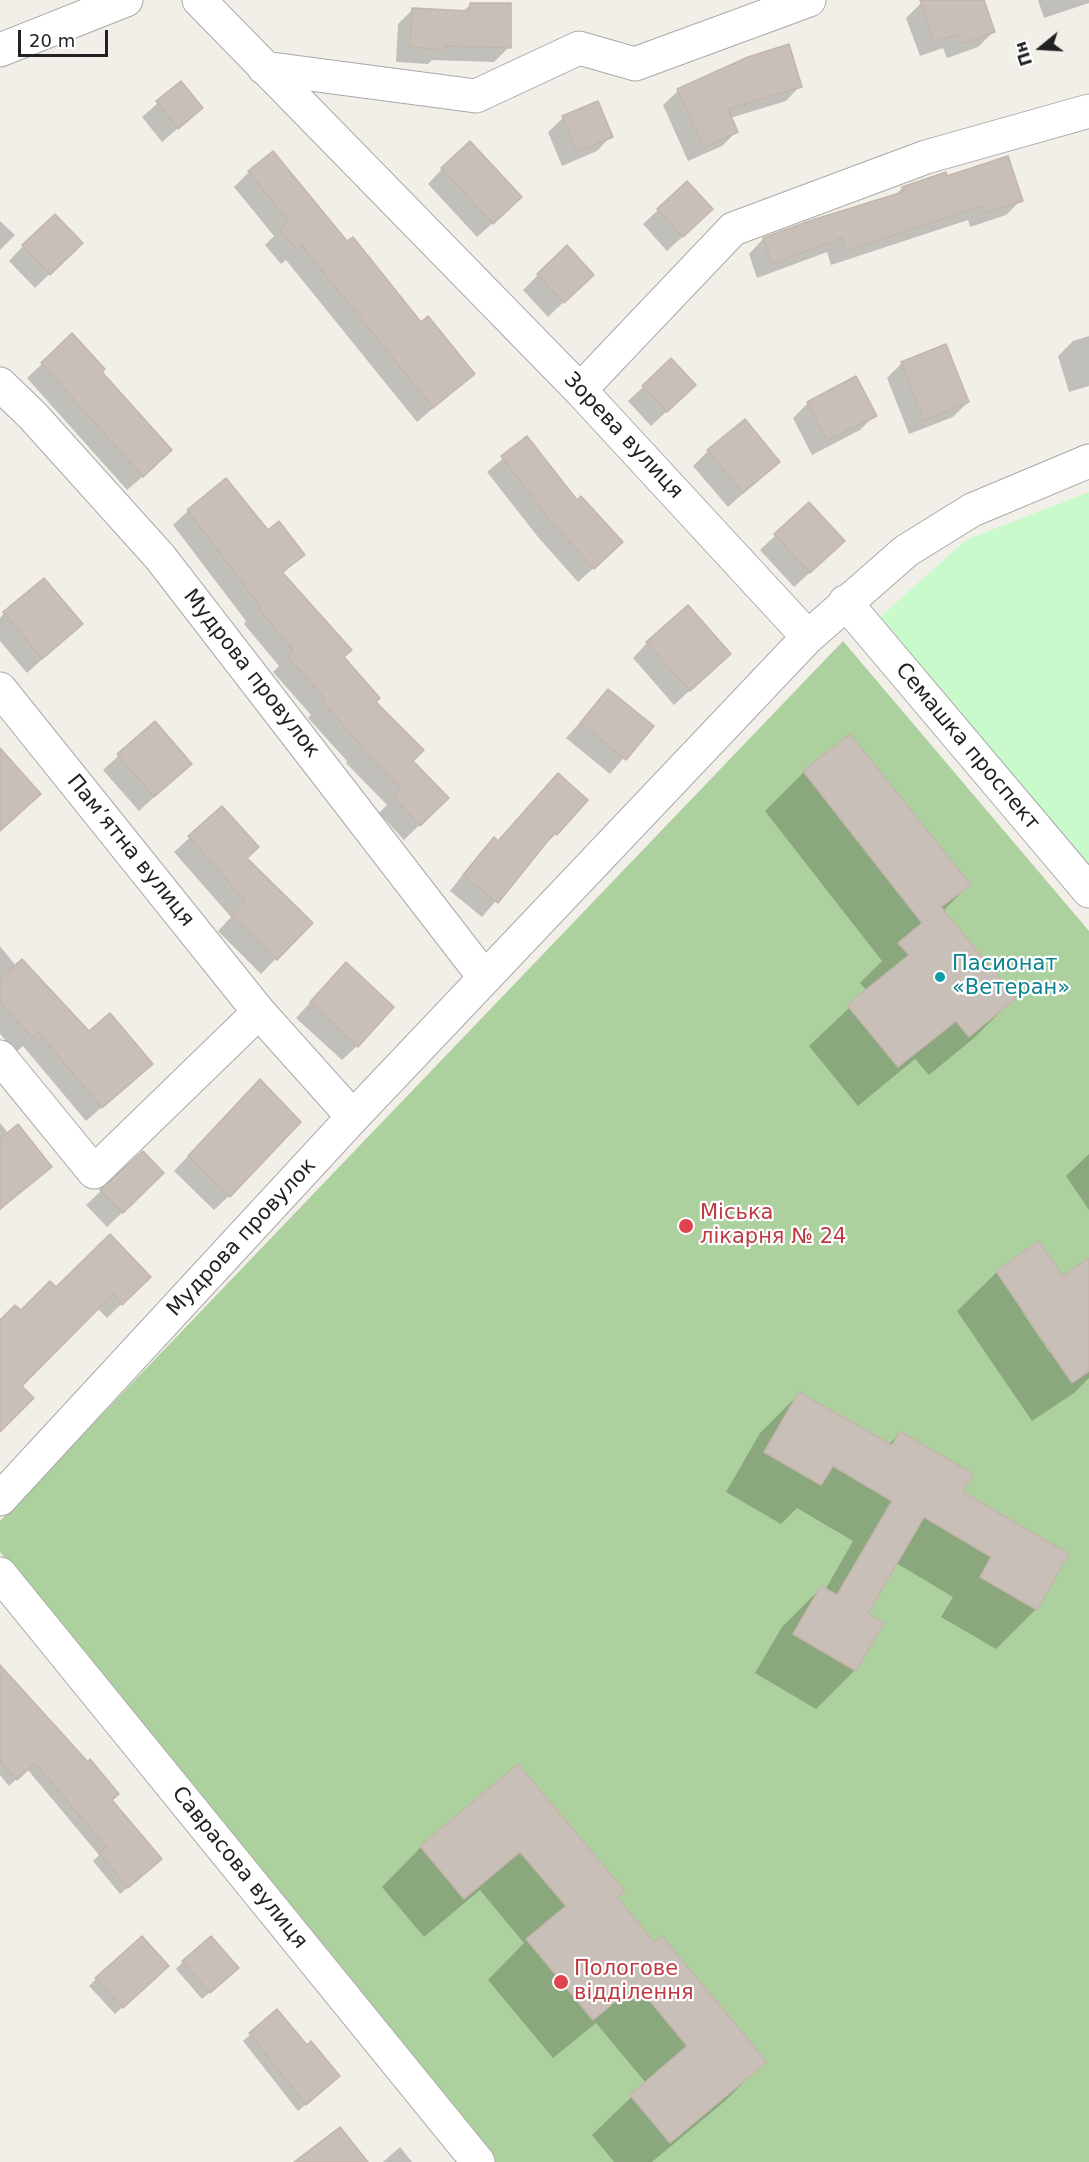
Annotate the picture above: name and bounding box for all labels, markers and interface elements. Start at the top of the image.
scale bar [21,18,111,56]
north arrow [1011,18,1071,78]
text: 20 m [29,30,75,51]
text: Пн [1011,39,1036,68]
street label: Зорева вулиця [558,368,688,504]
street label: Мудрова провулок [177,585,325,763]
street label: Семашка проспект [890,658,1044,836]
street label: Пам’ятна вулиця [61,770,199,932]
place label: Пасионат «Ветеран» [952,952,1070,1002]
marker: Пасионат «Ветеран» [933,970,947,984]
street label: Мудрова провулок [162,1154,322,1322]
place label: Міська лікарня № 24 [700,1201,846,1251]
marker: Міська лікарня № 24 [677,1217,695,1235]
street label: Саврасова вулиця [166,1782,312,1954]
place label: Пологове відділення [574,1957,694,2007]
marker: Пологове відділення [552,1973,570,1991]

